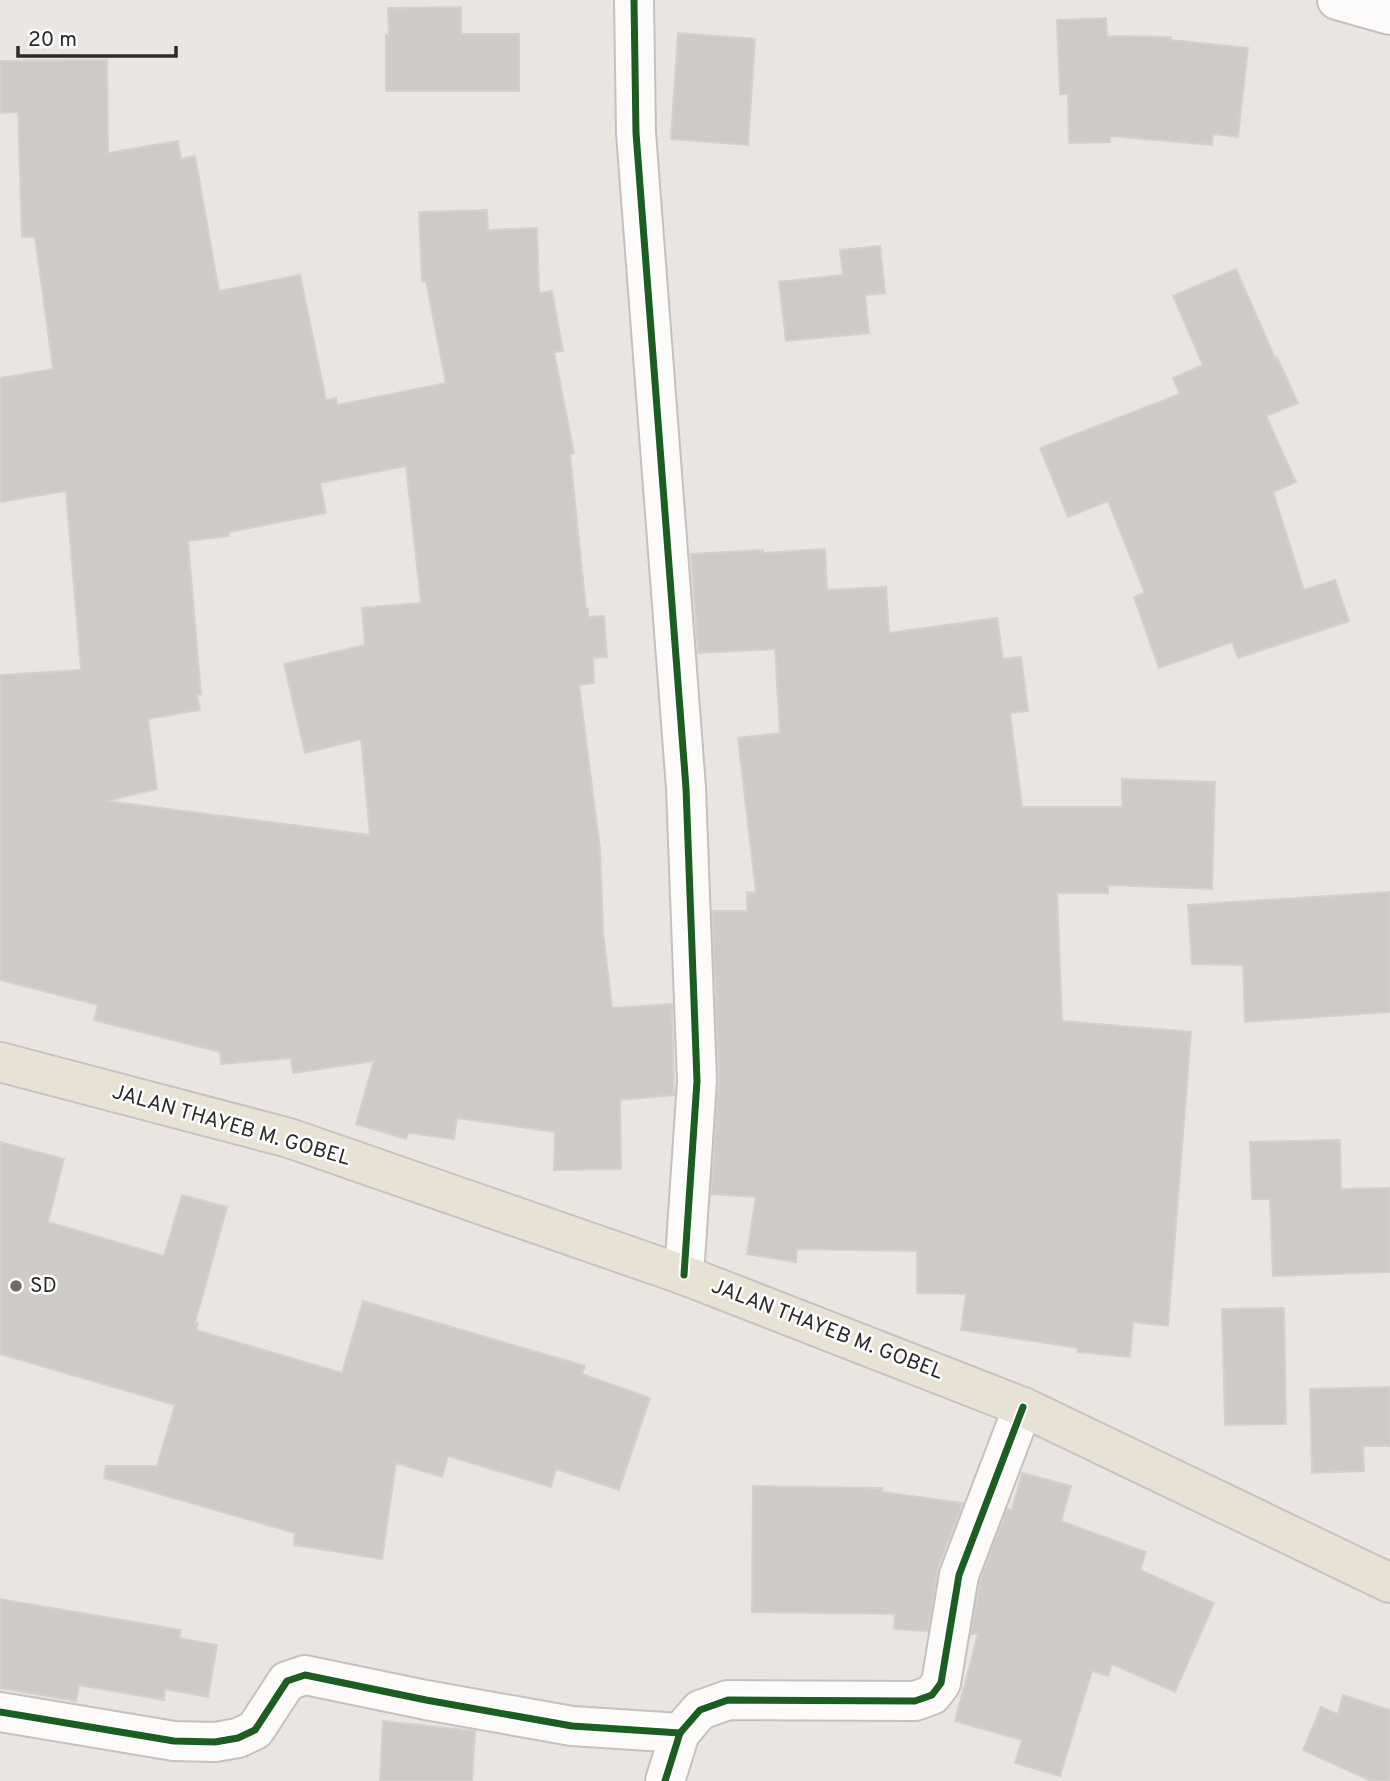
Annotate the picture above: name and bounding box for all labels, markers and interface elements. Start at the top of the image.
scale bar [18,14,175,58]
text: 20 m [28,27,77,54]
street label: JALAN THAYEB M. GOBEL [109,1079,353,1173]
place label: SD [30,1273,57,1300]
street label: JALAN THAYEB M. GOBEL [707,1273,947,1387]
marker: SD [8,1278,24,1294]

